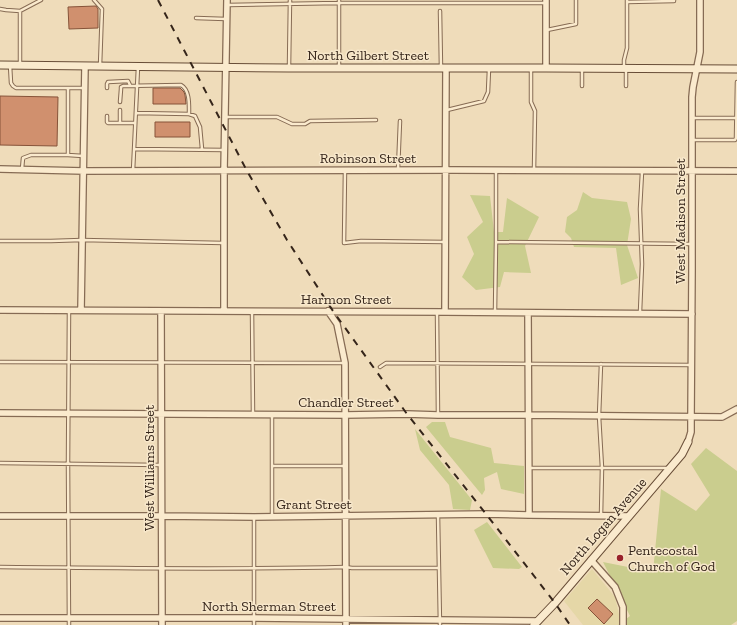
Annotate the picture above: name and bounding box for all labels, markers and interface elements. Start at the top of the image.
street label: North Gilbert Street [307,47,430,64]
street label: Robinson Street [320,150,417,167]
street label: West Madison Street [672,157,689,284]
street label: Harmon Street [301,291,392,308]
street label: Chandler Street [298,394,394,411]
street label: West Williams Street [141,404,158,531]
street label: North Logan Avenue [556,474,651,579]
street label: Grant Street [276,496,353,513]
place label: Pentecostal Church of God [628,542,716,575]
marker: Pentecostal Church of God [615,553,625,563]
street label: North Sherman Street [202,598,337,615]

